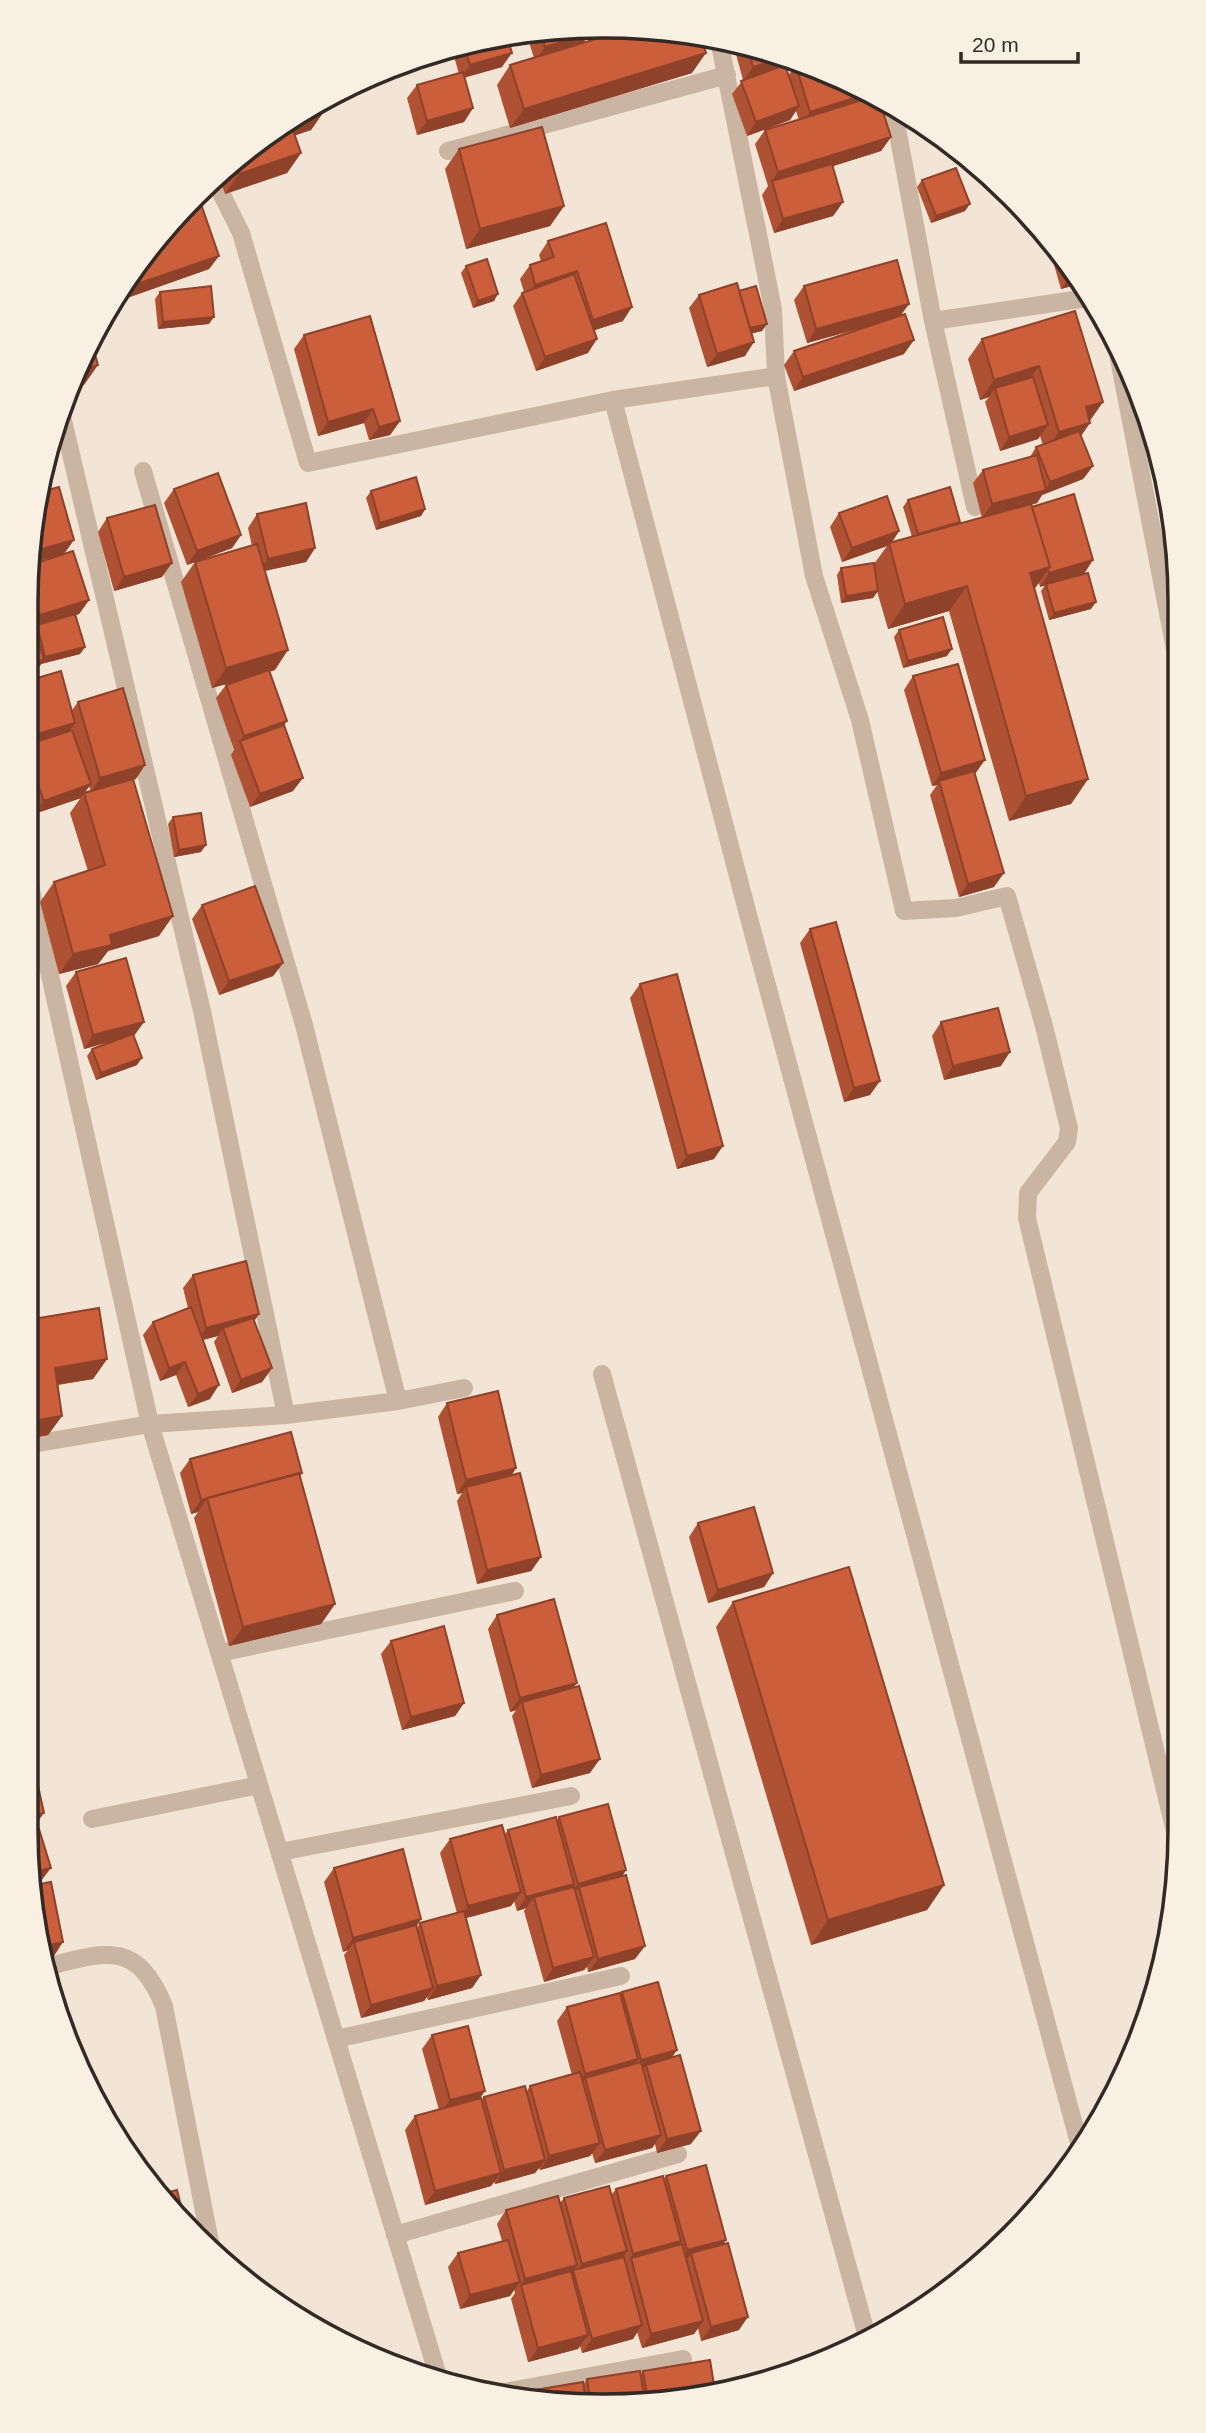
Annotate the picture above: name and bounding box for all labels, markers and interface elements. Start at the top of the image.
scale bar [961,21,1078,65]
text: 20 m [972,33,1019,56]

